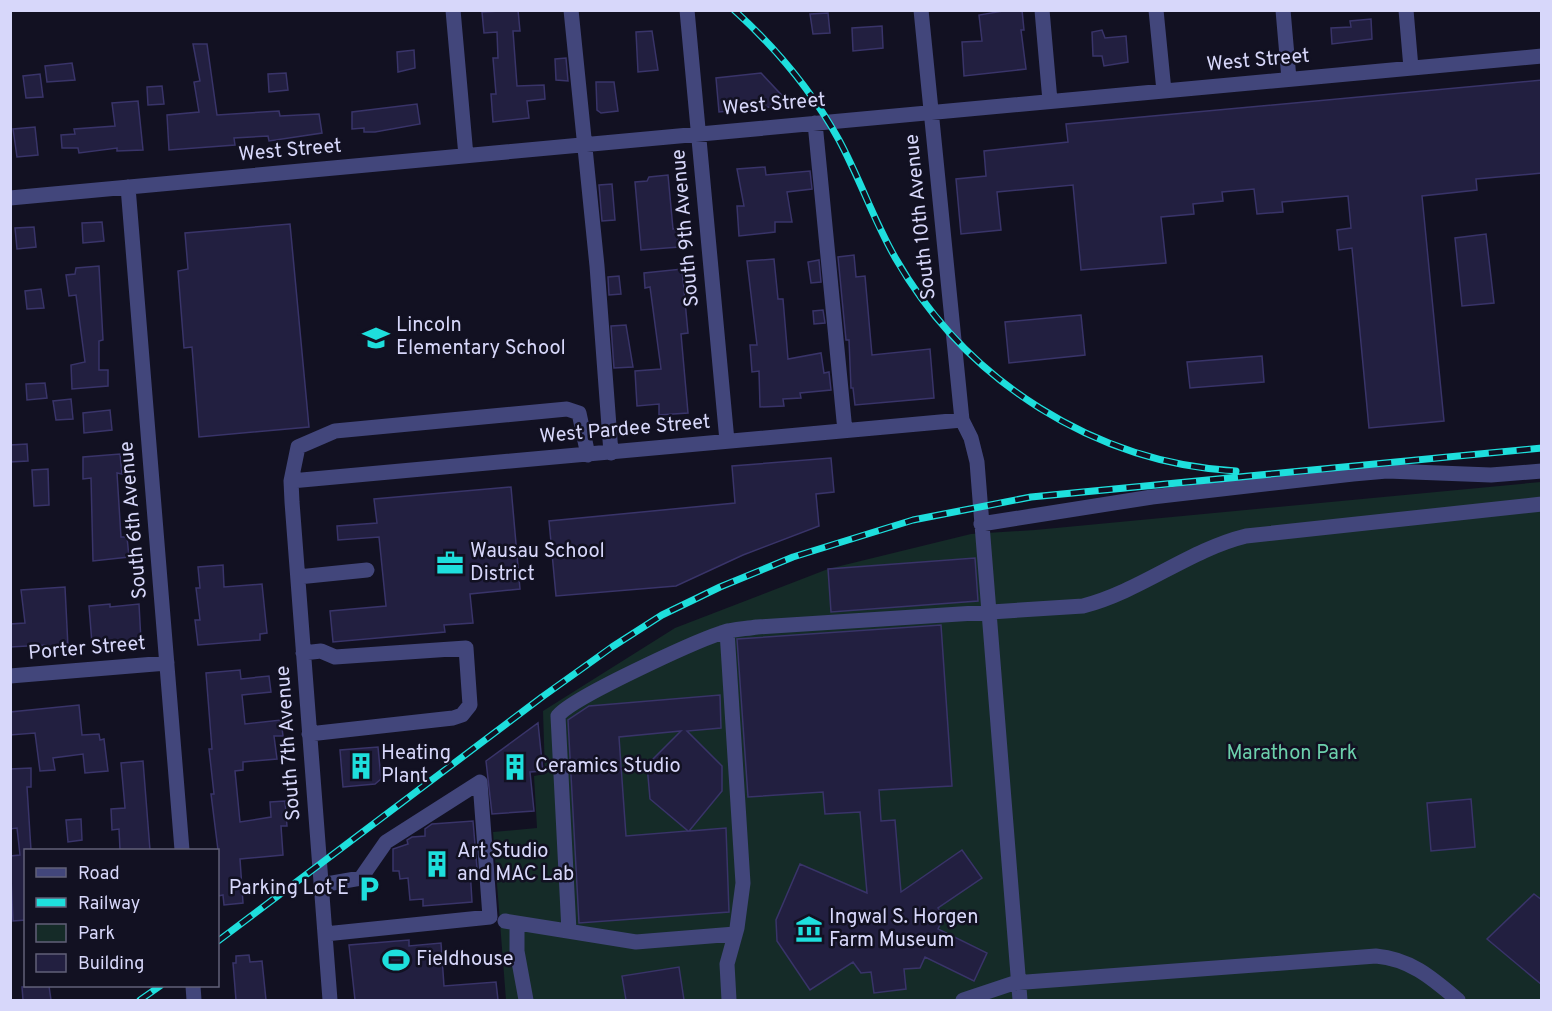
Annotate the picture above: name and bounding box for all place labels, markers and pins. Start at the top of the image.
place label: Lincoln Elementary School [396,313,566,362]
school or university icon: Lincoln Elementary School [361,323,391,353]
place label: Wausau School District [470,539,605,588]
office icon: Wausau School District [435,548,465,578]
place label: Heating Plant [381,741,451,790]
building icon: Heating Plant [346,751,376,781]
building icon: Ceramics Studio [500,752,530,782]
place label: Ceramics Studio [535,754,681,780]
place label: Art Studio and MAC Lab [457,839,574,888]
building icon: Art Studio and MAC Lab [422,849,452,879]
parking icon: Parking Lot E [354,874,384,904]
place label: Parking Lot E [229,876,349,902]
place label: Ingwal S. Horgen Farm Museum [829,905,979,954]
museum icon: Ingwal S. Horgen Farm Museum [794,914,824,944]
sports icon: Fieldhouse [381,945,411,975]
place label: Fieldhouse [416,947,513,973]

